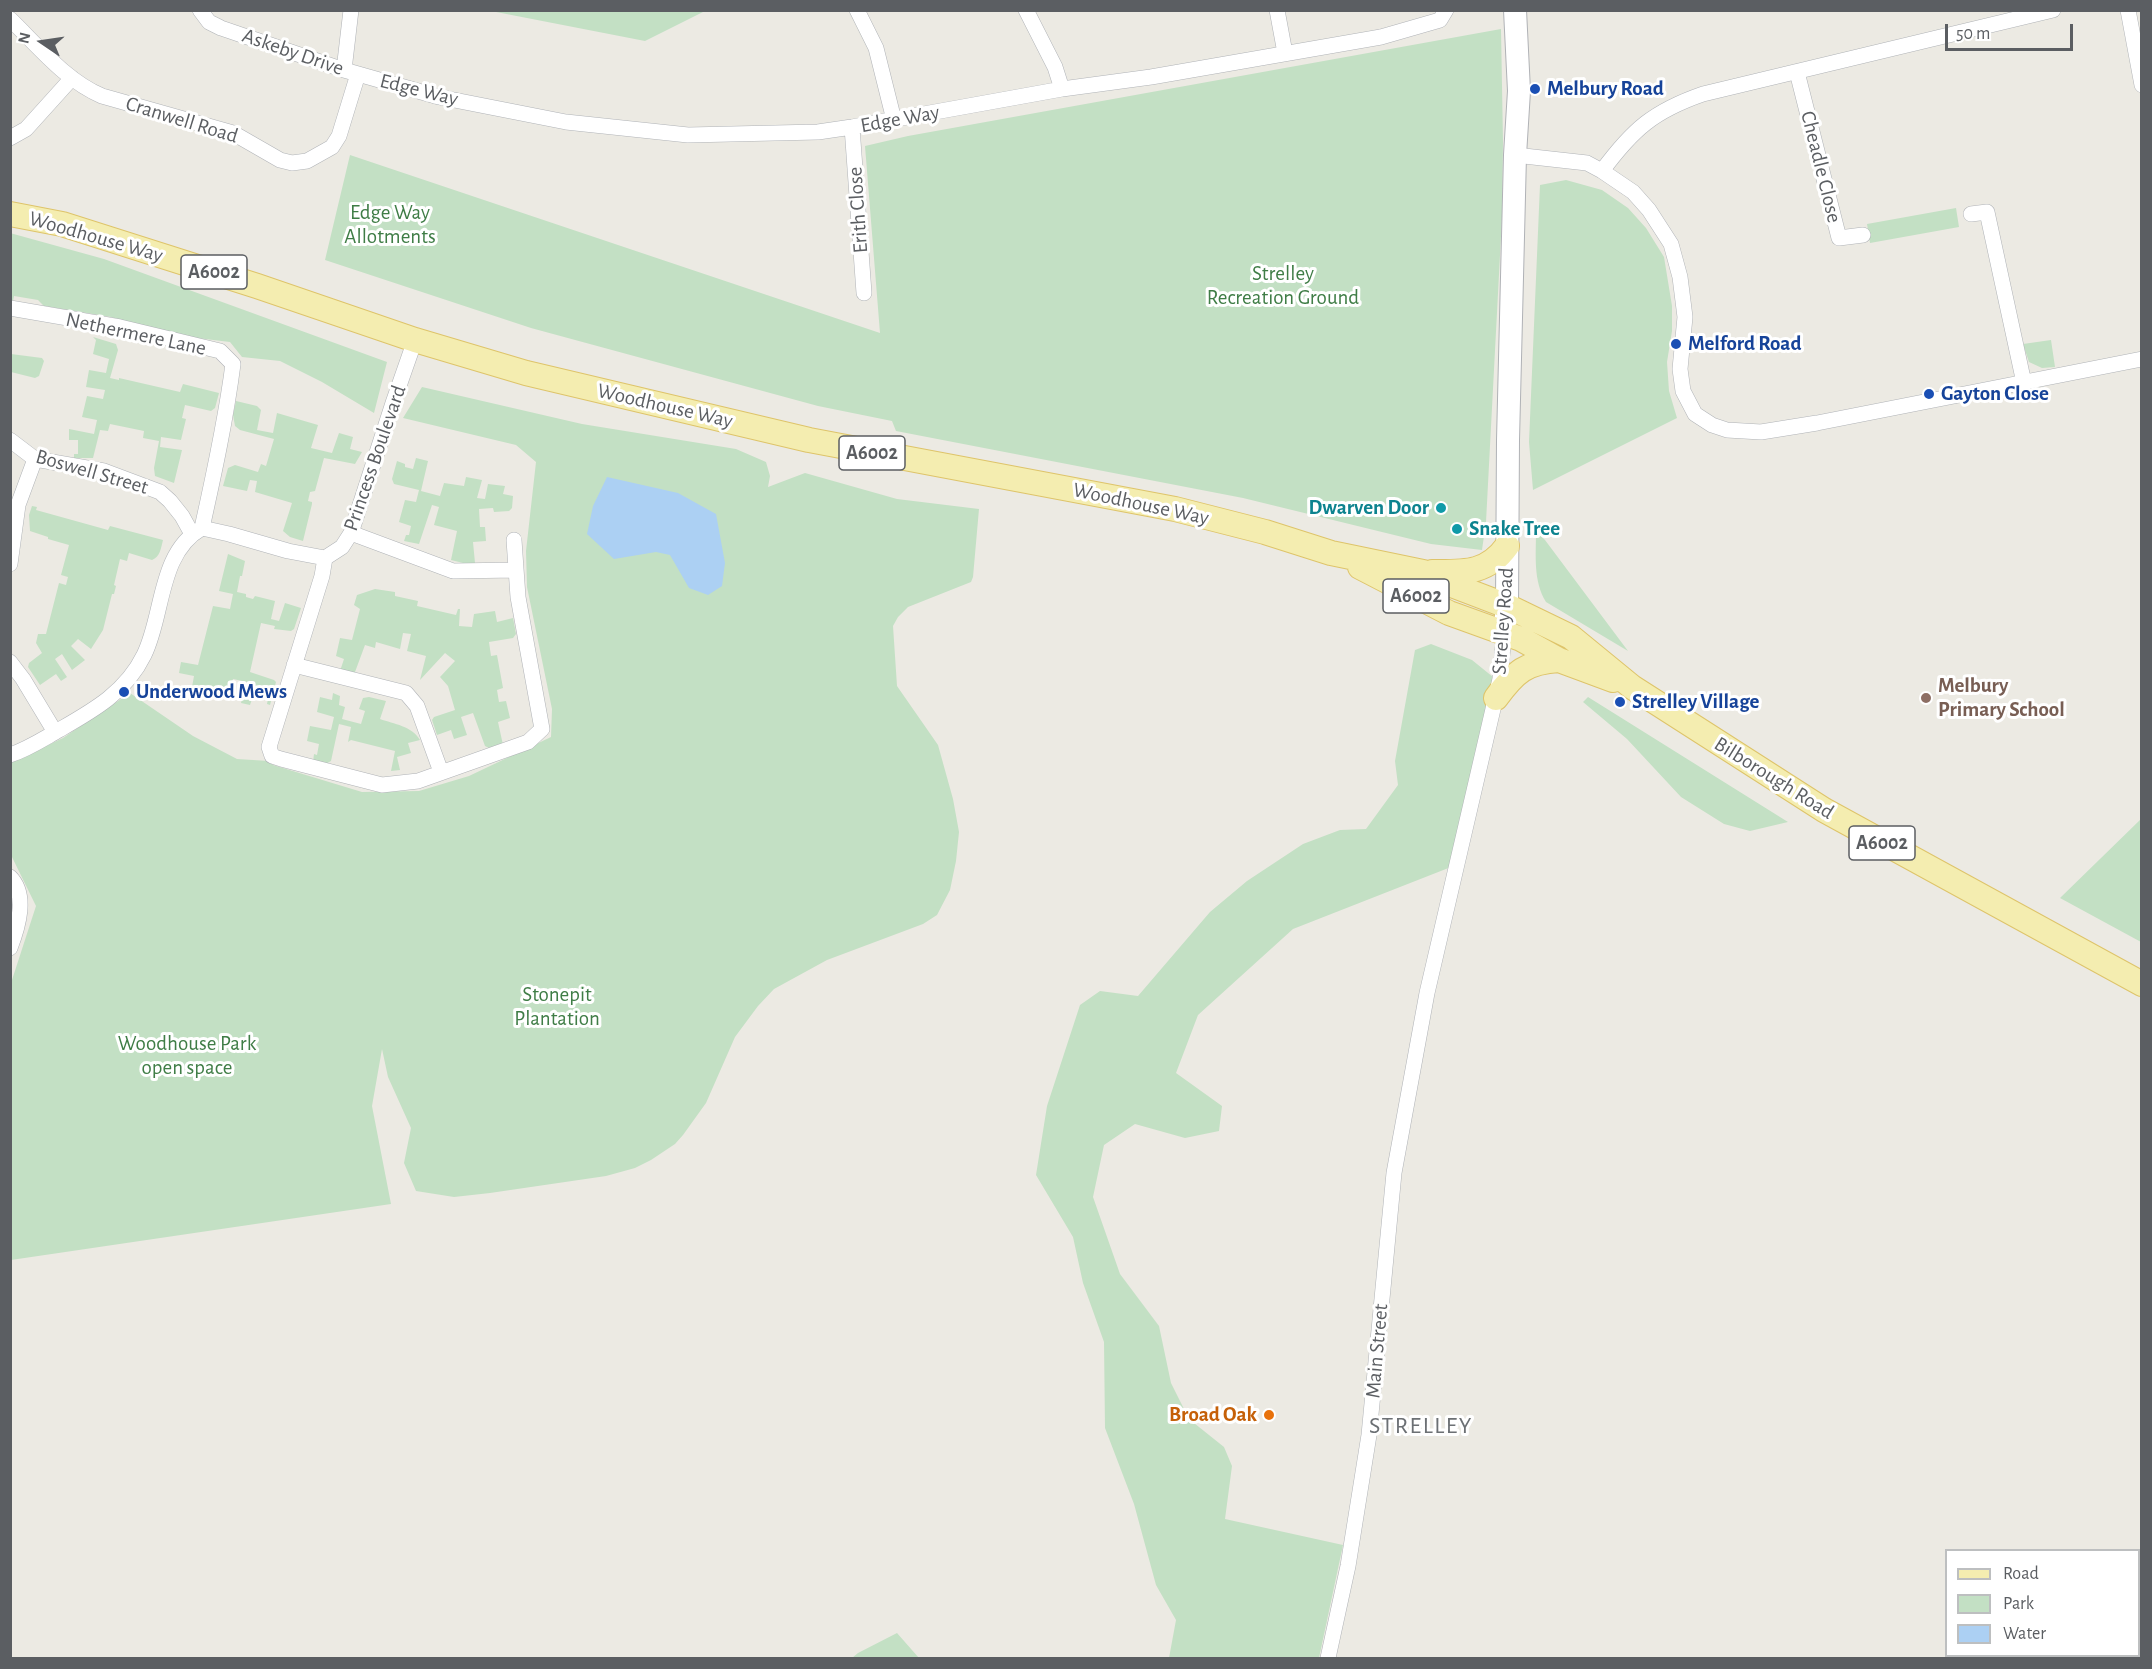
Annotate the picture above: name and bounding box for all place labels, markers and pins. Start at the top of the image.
place label: Melbury Road [1547,76,1664,102]
marker: Melbury Road [1528,82,1542,96]
place label: Melford Road [1688,331,1801,357]
marker: Melford Road [1669,337,1683,351]
place label: Gayton Close [1941,381,2049,407]
marker: Gayton Close [1922,387,1936,401]
place label: Dwarven Door [1308,495,1429,521]
marker: Dwarven Door [1434,501,1448,515]
place label: Snake Tree [1469,516,1560,542]
marker: Snake Tree [1450,522,1464,536]
place label: Melbury Primary School [1938,673,2065,723]
place label: Underwood Mews [136,679,287,705]
marker: Underwood Mews [117,685,131,699]
place label: Strelley Village [1632,689,1759,715]
marker: Melbury Primary School [1919,691,1933,705]
marker: Strelley Village [1613,695,1627,709]
place label: Broad Oak [1169,1402,1257,1428]
marker: Broad Oak [1262,1408,1276,1422]

